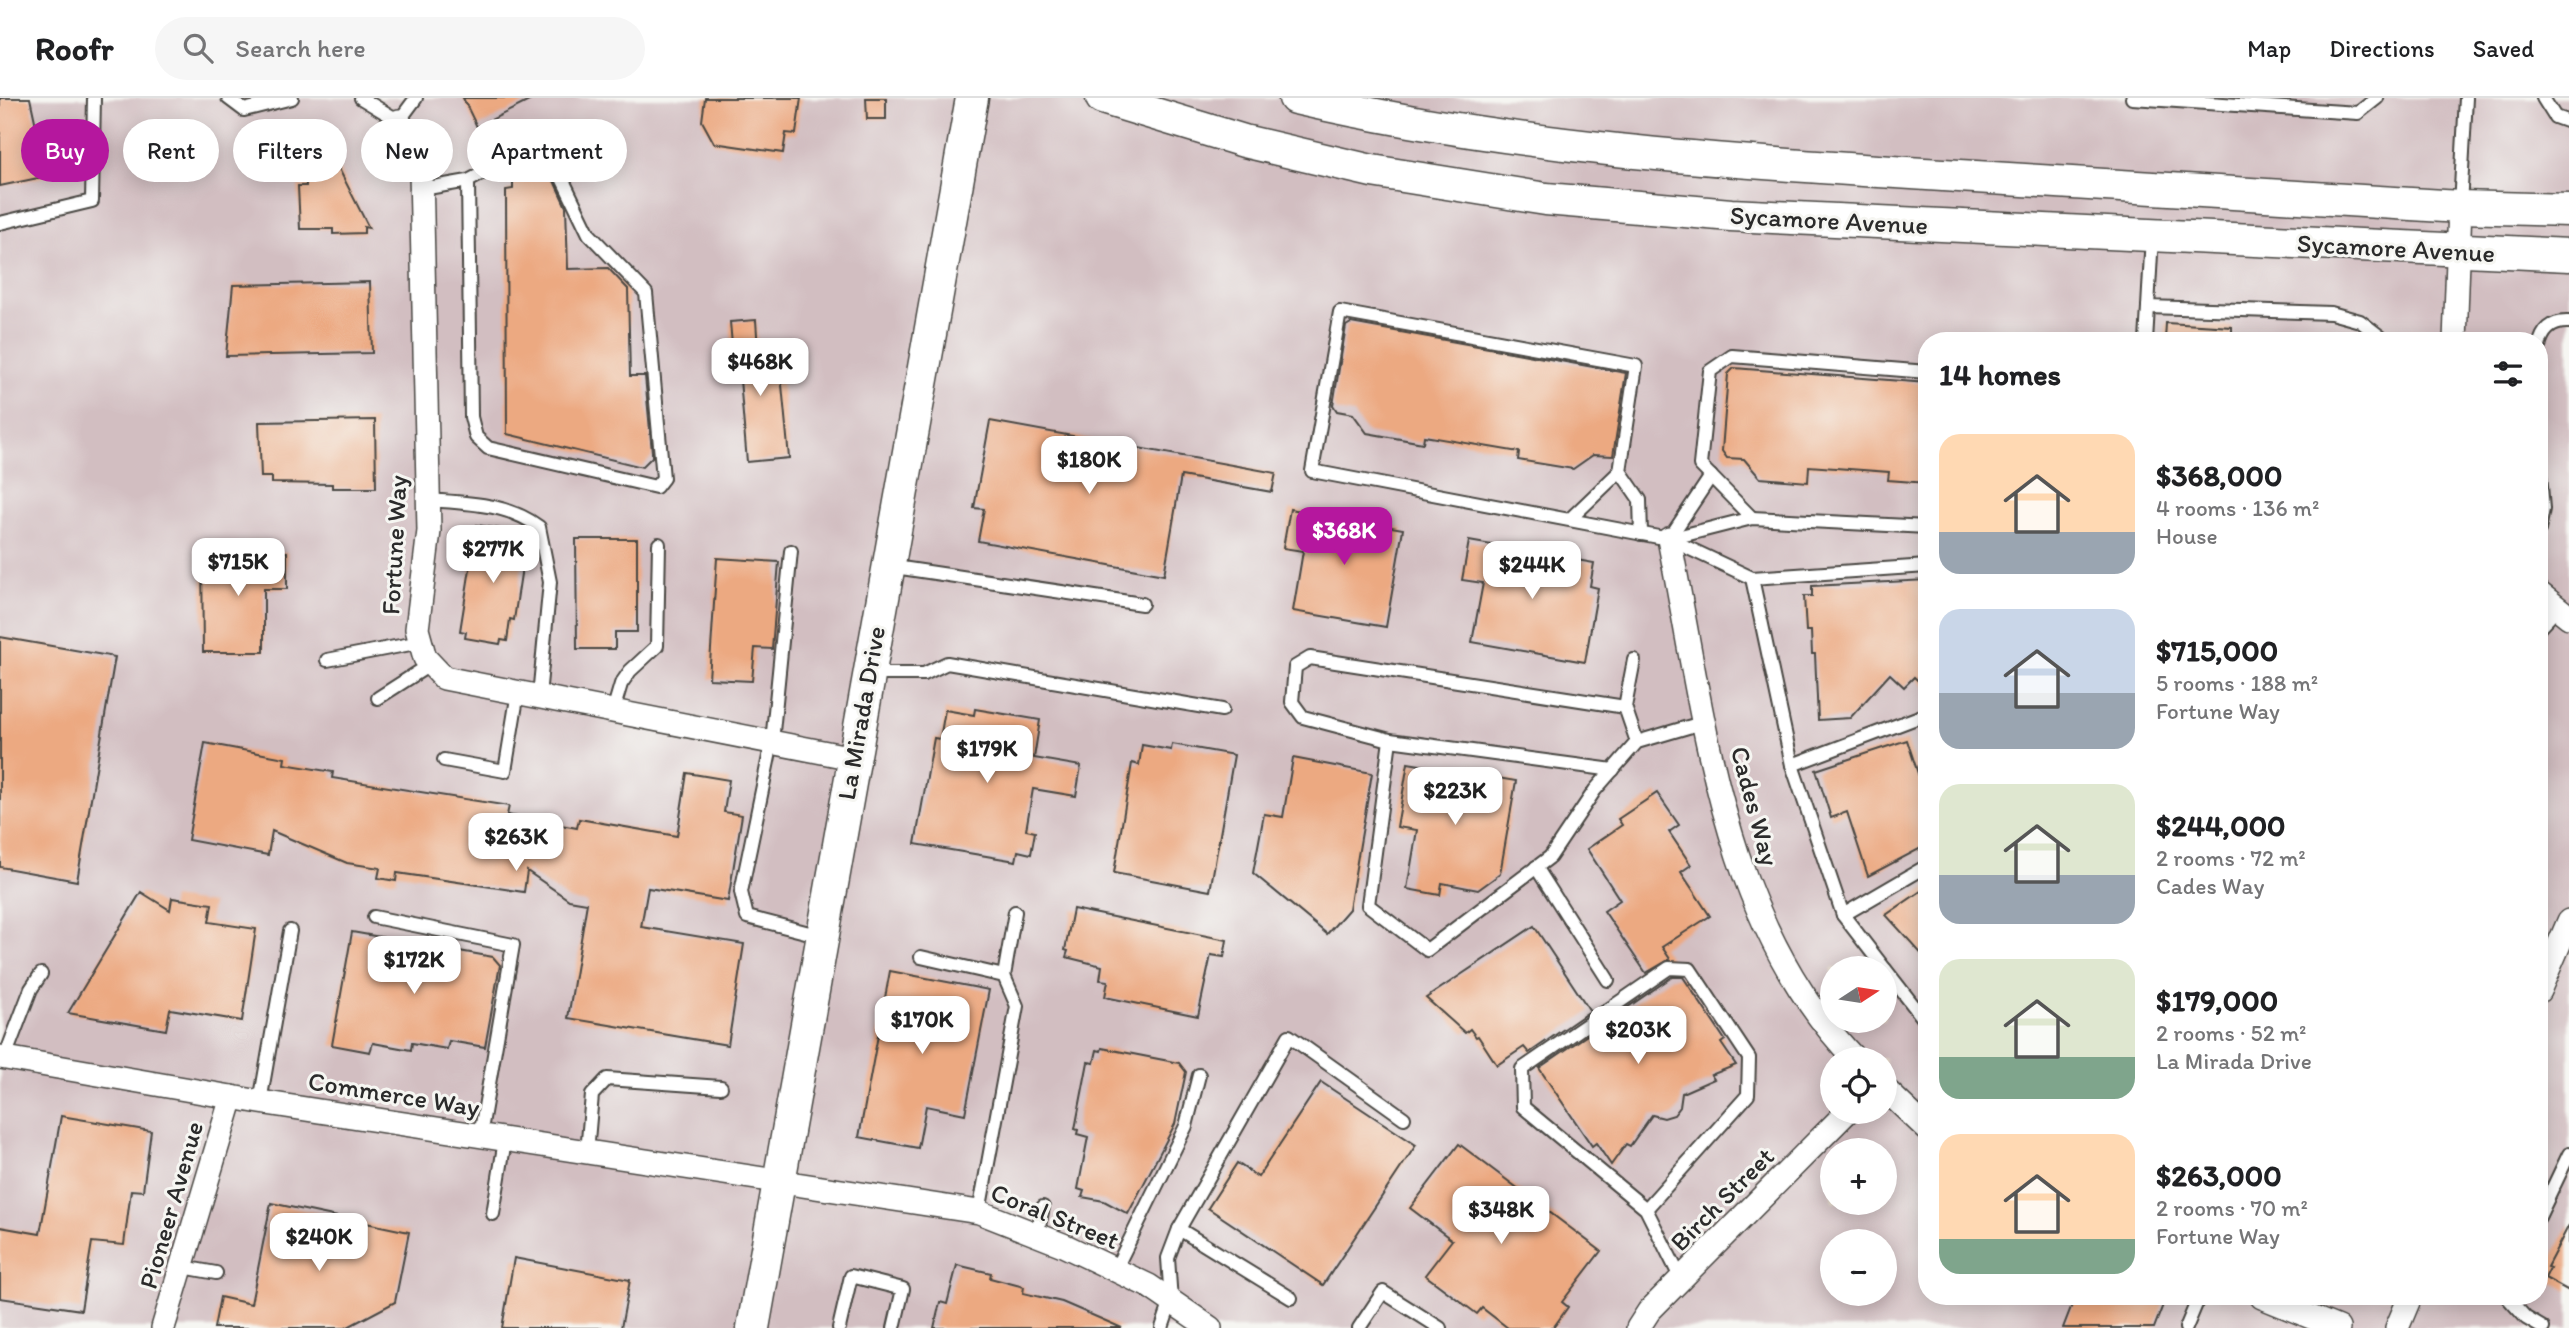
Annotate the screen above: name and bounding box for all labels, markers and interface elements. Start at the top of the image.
search box [155,17,645,80]
text: Roofr [35,29,113,68]
icon: search [179,29,217,67]
text: Search here [235,32,366,64]
text: Map [2247,34,2291,63]
text: Directions [2329,34,2435,63]
text: Saved [2473,34,2534,63]
chip: Buy [21,119,109,182]
chip: Rent [123,119,219,182]
chip: Filters [233,119,347,182]
chip: New [361,119,453,182]
chip: Apartment [467,119,627,182]
street label: Sycamore Avenue [1729,199,1929,241]
street label: Sycamore Avenue [2296,227,2496,269]
pin: $468K [711,338,809,398]
text: $468K [728,347,792,375]
icon: filters [2489,355,2527,393]
text: 14 homes [1939,356,2061,393]
pin: $180K [1040,436,1138,496]
text: $180K [1057,445,1121,473]
text: $368,000 [2156,457,2282,494]
icon: home [1995,462,2079,546]
street label: Fortune Way [374,474,414,616]
text: 4 rooms · 136 m² [2156,494,2319,522]
pin: $368K [1295,508,1393,567]
text: $368K [1312,516,1376,544]
text: House [2156,522,2218,550]
pin: $277K [444,526,542,585]
text: $277K [462,534,524,562]
pin: $715K [189,538,287,598]
pin: $244K [1483,542,1581,601]
text: $715K [208,547,268,575]
text: $244K [1499,550,1565,578]
street label: La Mirada Drive [830,624,892,802]
text: $715,000 [2156,632,2278,669]
icon: home [1995,637,2079,721]
text: 5 rooms · 188 m² [2156,669,2318,697]
text: Fortune Way [2156,697,2280,725]
pin: $179K [938,726,1036,785]
text: $179K [957,734,1017,762]
street label: Cades Way [1724,743,1786,869]
pin: $223K [1406,768,1504,827]
text: $223K [1423,776,1487,804]
text: $244,000 [2156,807,2286,844]
icon: home [1995,812,2079,896]
pin: $263K [467,814,565,873]
text: $263K [484,822,548,850]
text: 2 rooms · 72 m² [2156,844,2306,872]
text: Cades Way [2156,872,2264,900]
pin: $172K [365,936,463,996]
text: $172K [384,945,444,973]
north arrow [1820,956,1897,1032]
map controls [1820,956,1897,1306]
text: $179,000 [2156,982,2278,1019]
icon: home [1995,987,2079,1071]
pin: $170K [873,996,971,1056]
text: $170K [891,1005,953,1033]
pin: $203K [1589,1006,1687,1066]
text: $203K [1605,1015,1671,1043]
text: 2 rooms · 52 m² [2156,1019,2306,1047]
button: locate [1820,1047,1897,1124]
text: La Mirada Drive [2156,1047,2312,1075]
street label: Commerce Way [306,1065,482,1123]
street label: Pioneer Avenue [132,1118,210,1292]
button: + [1820,1138,1897,1215]
street label: Birch Street [1663,1140,1781,1258]
text: $263,000 [2156,1157,2282,1194]
icon: home [1995,1162,2079,1246]
street label: Coral Street [986,1176,1124,1256]
pin: $348K [1452,1186,1550,1246]
text: 2 rooms · 70 m² [2156,1194,2308,1222]
text: $348K [1468,1195,1534,1223]
pin: $240K [270,1214,368,1273]
text: $240K [286,1222,352,1250]
text: Fortune Way [2156,1222,2280,1250]
button: − [1820,1229,1897,1306]

